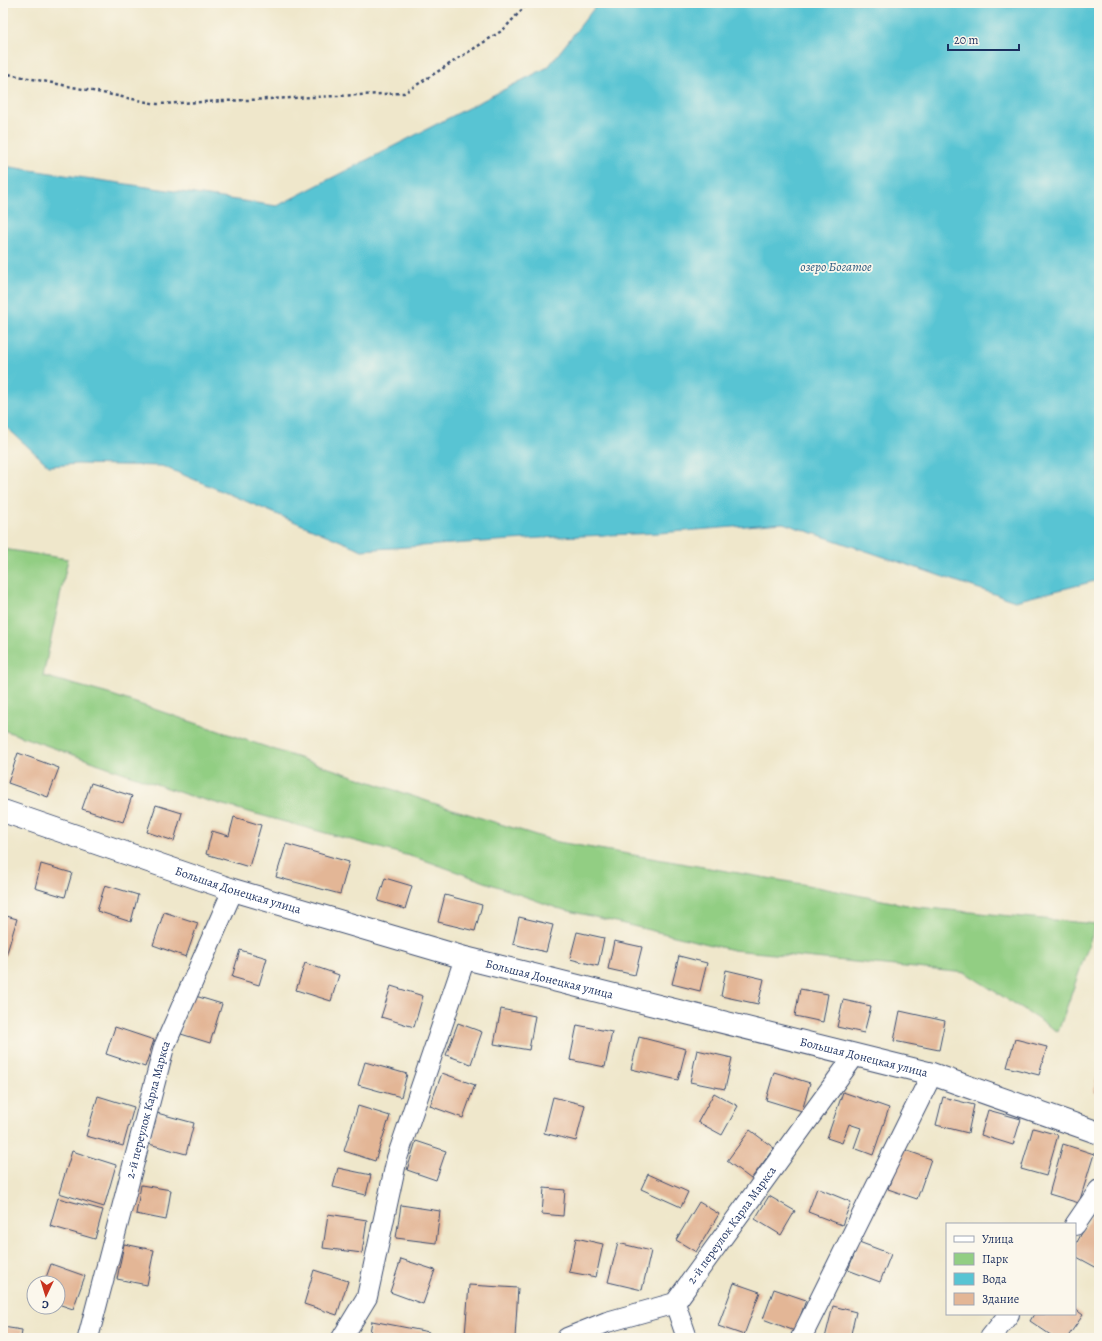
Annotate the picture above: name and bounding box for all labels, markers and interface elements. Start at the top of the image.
scale bar [948,26,1019,52]
text: 20 m [954,32,978,48]
water label: озеро Богатое [800,258,872,275]
street label: Большая Донецкая улица [173,863,303,918]
street label: Большая Донецкая улица [484,955,616,1003]
street label: Большая Донецкая улица [798,1033,930,1081]
street label: 2-й переулок Карла Маркса [122,1038,174,1180]
street label: 2-й переулок Карла Маркса [683,1163,780,1287]
legend [946,1223,1076,1315]
text: Улица [982,1231,1014,1247]
text: Парк [982,1251,1008,1267]
text: Вода [982,1271,1007,1287]
north arrow [26,1275,66,1315]
text: Здание [982,1291,1019,1307]
text: С [41,1297,49,1312]

